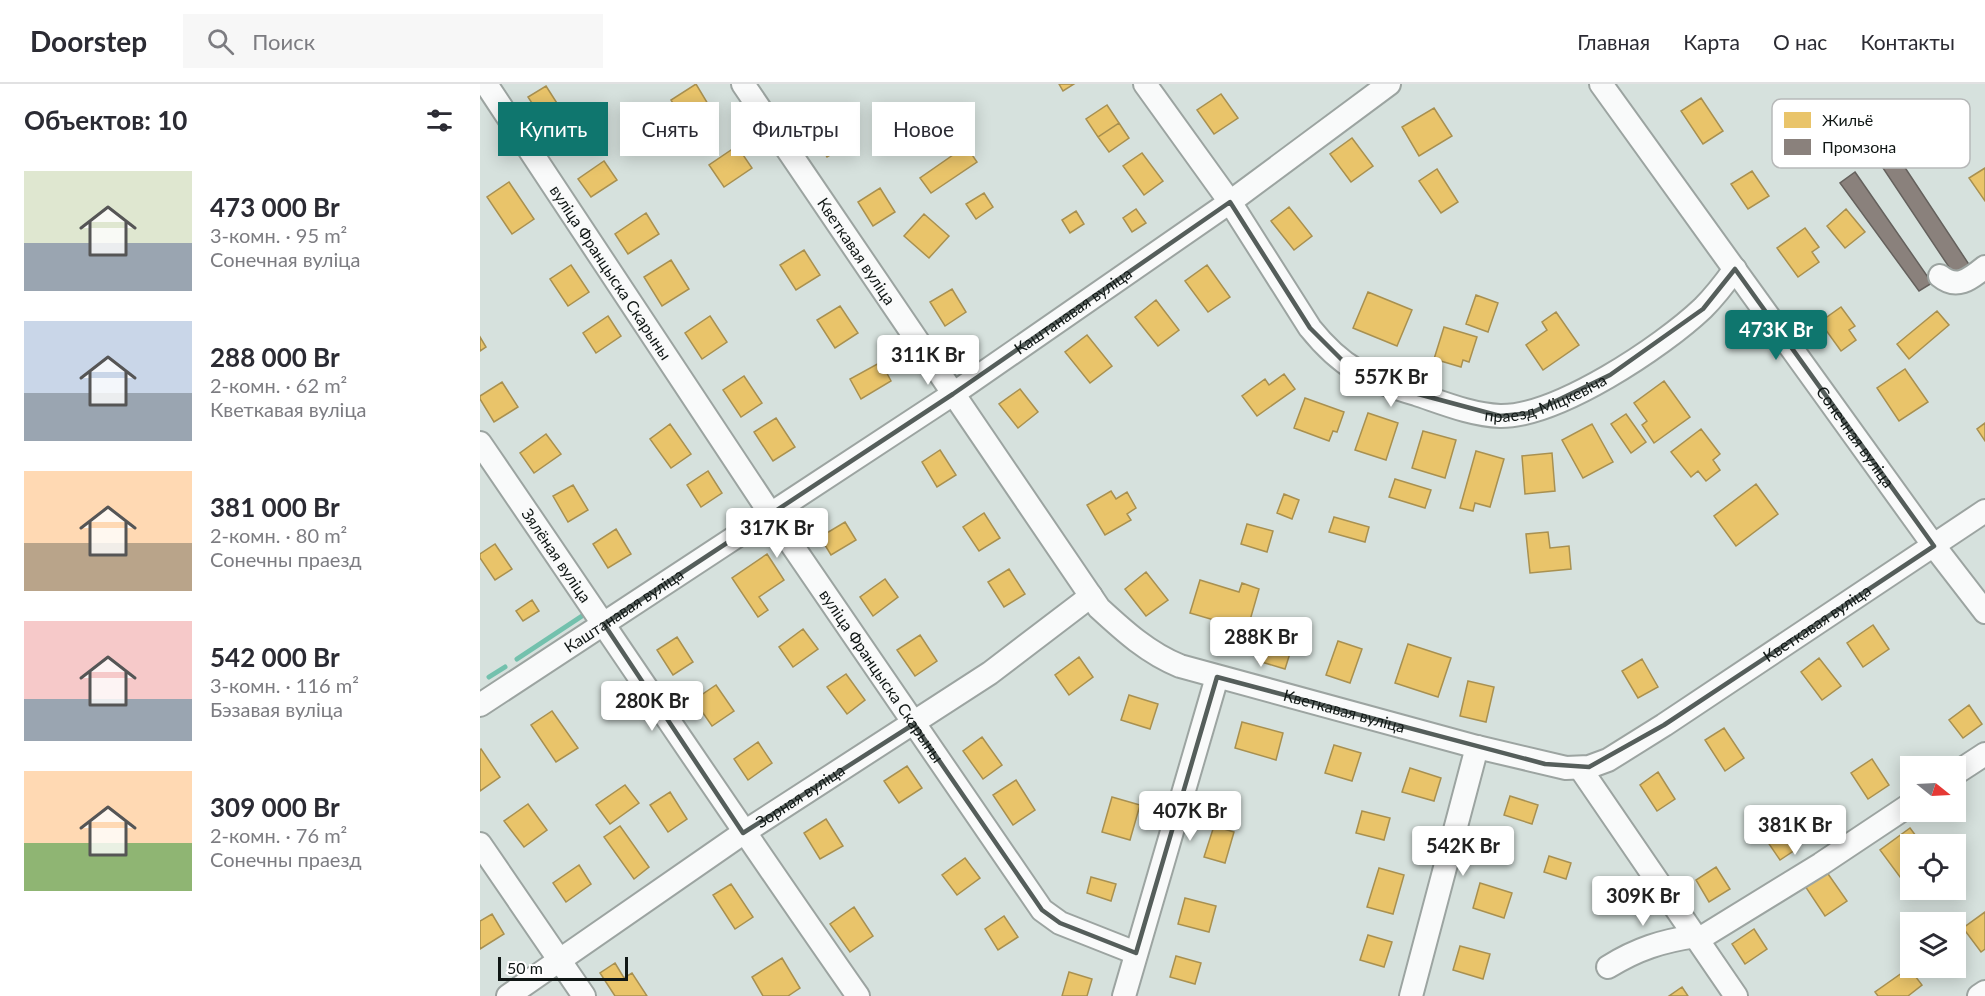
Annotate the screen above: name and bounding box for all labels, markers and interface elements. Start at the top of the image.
search box [183,14,603,68]
text: Doorstep [30,24,147,58]
icon: search [204,25,237,58]
text: Поиск [252,28,315,55]
text: Главная [1577,29,1650,54]
text: Карта [1683,29,1740,54]
text: О нас [1773,29,1827,54]
text: Контакты [1860,29,1955,54]
legend [1772,99,1970,168]
chip: Купить [498,102,608,156]
chip: Снять [620,102,719,156]
chip: Фильтры [731,102,860,156]
chip: Новое [872,102,975,156]
text: Объектов: 10 [24,104,187,136]
icon: filters [423,104,456,137]
text: Жильё [1822,110,1873,129]
text: Промзона [1822,137,1896,156]
street label: вуліца Францыска Скарыны [546,181,676,363]
text: 473 000 Br [210,191,340,223]
street label: Кветкавая вуліца [814,194,900,308]
icon: home [72,195,144,267]
text: 3-комн. · 95 m² [210,223,347,247]
text: Сонечная вуліца [210,247,360,271]
street label: Каштанавая вуліца [1010,263,1135,358]
pin: 473K Br [1721,310,1831,361]
text: 473K Br [1739,317,1813,341]
pin: 311K Br [873,335,983,386]
text: 288 000 Br [210,341,340,373]
text: 311K Br [891,342,965,366]
icon: home [72,345,144,417]
pin: 557K Br [1336,357,1446,408]
text: 557K Br [1354,364,1428,388]
street label: праезд Міцкевіча [1484,370,1610,425]
text: 2-комн. · 62 m² [210,373,347,397]
street label: Сонечная вуліца [1813,382,1899,491]
text: Кветкавая вуліца [210,397,366,421]
text: 381 000 Br [210,491,340,523]
icon: home [72,495,144,567]
street label: Зялёная вуліца [518,504,596,606]
pin: 317K Br [722,508,832,559]
text: 317K Br [740,515,814,539]
text: 2-комн. · 80 m² [210,523,347,547]
text: Сонечны праезд [210,547,362,571]
street label: Каштанавая вуліца [560,564,687,656]
street label: Кветкавая вуліца [1759,580,1874,665]
street label: вуліца Францыска Скарыны [816,585,948,766]
pin: 288K Br [1206,617,1316,668]
text: 288K Br [1224,624,1298,648]
text: 542 000 Br [210,641,340,673]
icon: home [72,645,144,717]
text: 3-комн. · 116 m² [210,673,359,697]
pin: 280K Br [597,681,707,732]
street label: Кветкавая вуліца [1282,685,1407,736]
text: 280K Br [615,688,689,712]
text: Бэзавая вуліца [210,697,343,721]
north arrow [1900,756,1966,822]
map controls [1900,756,1966,978]
street label: Зорная вуліца [752,760,848,831]
text: 309 000 Br [210,791,340,823]
pin: 407K Br [1135,791,1245,842]
icon: home [72,795,144,867]
text: 407K Br [1153,798,1227,822]
pin: 381K Br [1740,805,1850,856]
text: 381K Br [1758,812,1832,836]
text: 2-комн. · 76 m² [210,823,347,847]
pin: 542K Br [1408,826,1518,877]
text: 542K Br [1426,833,1500,857]
button: locate [1900,834,1966,900]
text: Сонечны праезд [210,847,362,871]
pin: 309K Br [1588,876,1698,927]
text: 309K Br [1606,883,1680,907]
button: layers [1900,912,1966,978]
scale bar [498,954,628,982]
text: 50 m [507,958,543,977]

